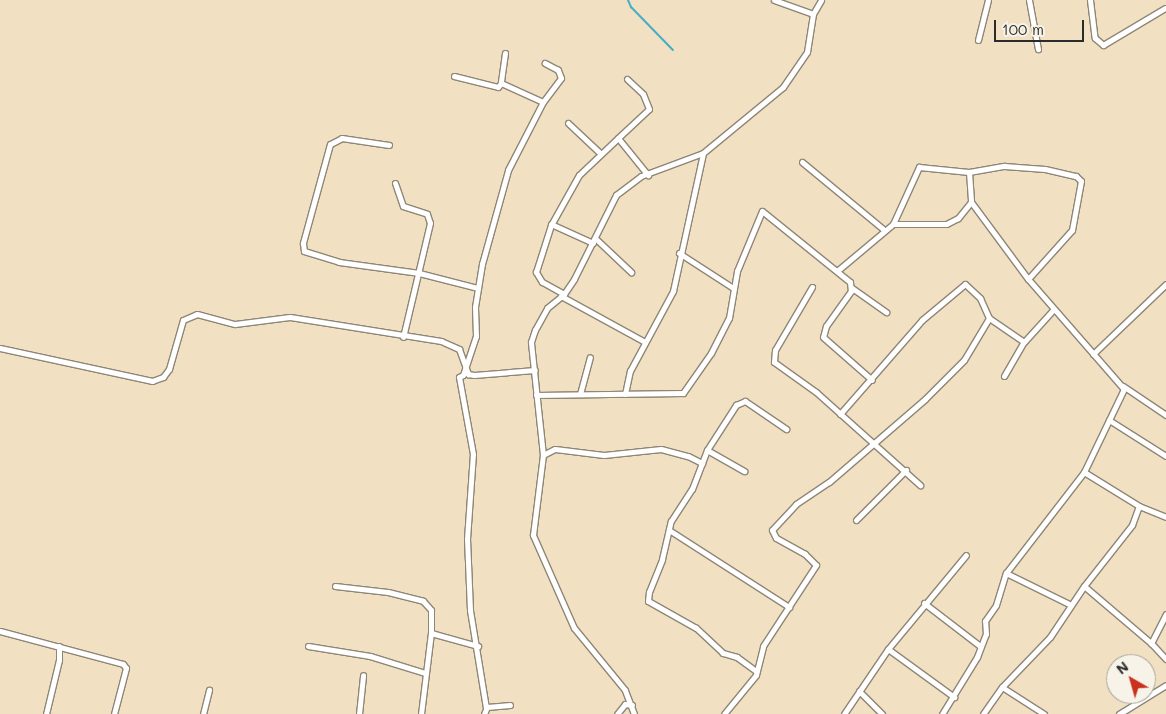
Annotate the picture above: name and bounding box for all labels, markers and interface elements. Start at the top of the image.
scale bar [996,10,1086,42]
text: 100 m [1002,19,1044,39]
north arrow [1106,654,1156,704]
text: N [1112,657,1132,678]

